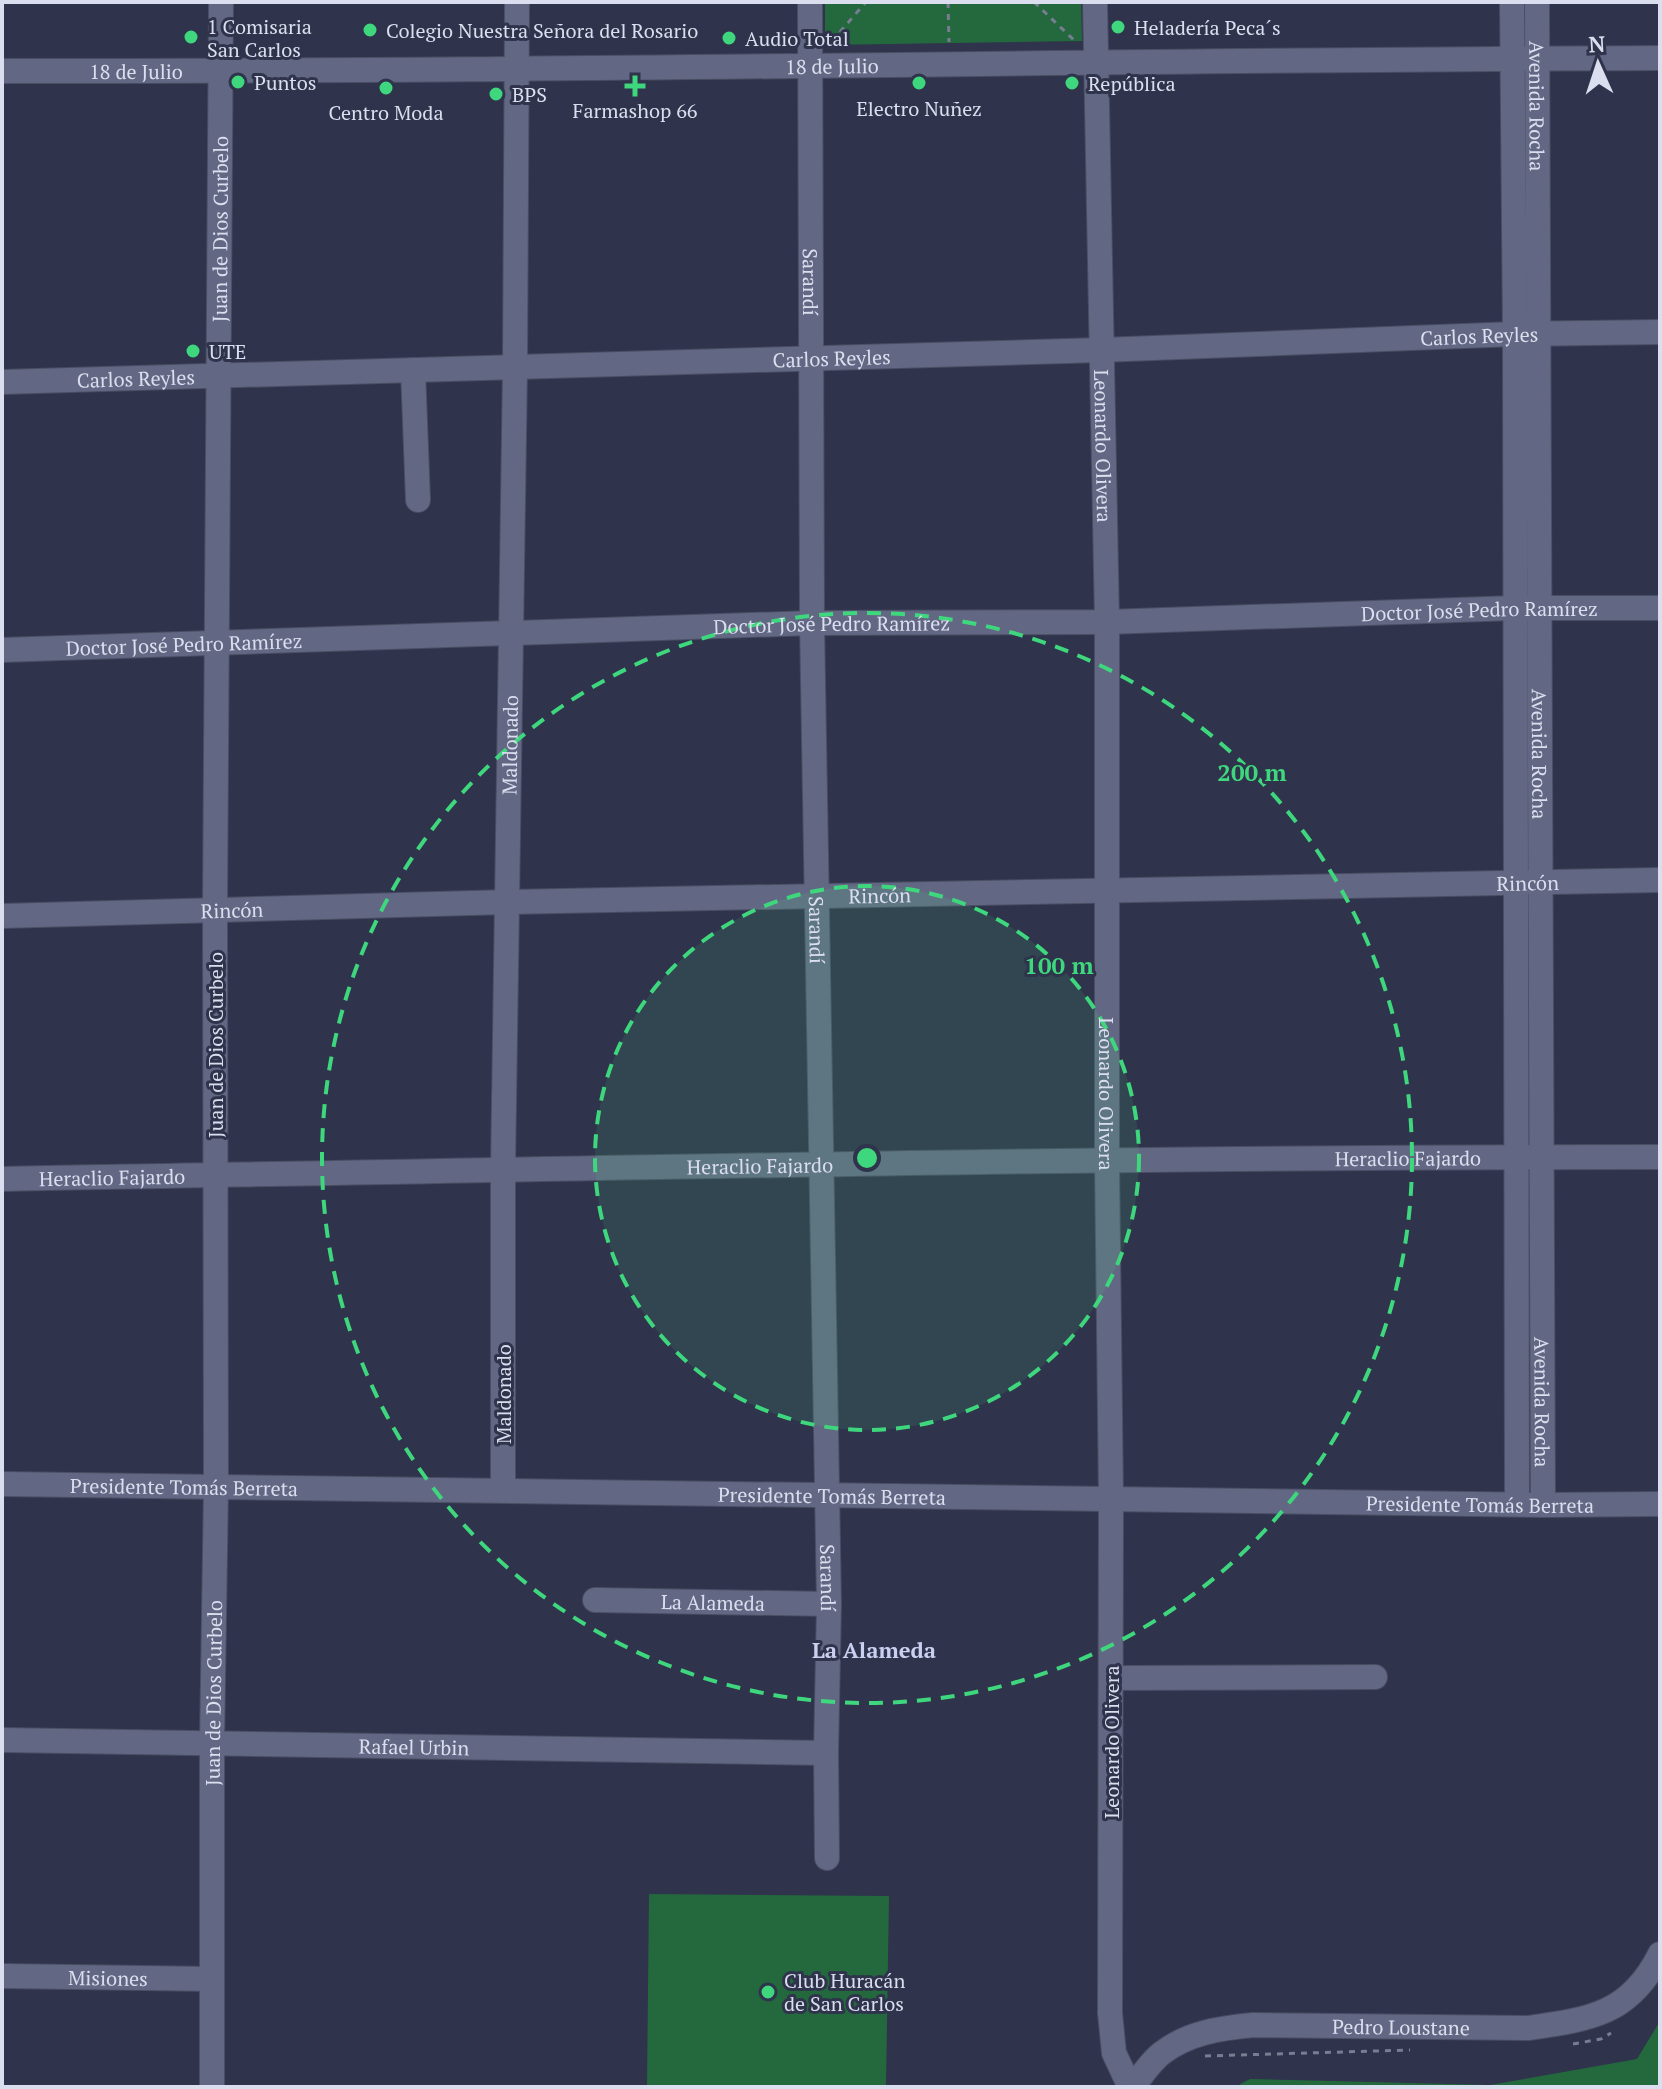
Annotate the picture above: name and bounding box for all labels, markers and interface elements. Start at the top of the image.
place label: 1 Comisaria San Carlos [207,13,312,63]
place label: Heladería Peca´s [1134,14,1281,41]
place label: Colegio Nuestra Señora del Rosario [386,17,698,44]
marker: Heladería Peca´s [1109,18,1127,36]
marker: Colegio Nuestra Señora del Rosario [361,21,379,39]
north arrow [1558,24,1638,104]
place label: Audio Total [745,25,849,52]
marker: 1 Comisaria San Carlos [182,28,200,46]
marker: Audio Total [720,29,738,47]
text: N [1588,29,1606,58]
street label: Avenida Rocha [1524,41,1551,171]
street label: 18 de Julio [785,52,879,80]
street label: 18 de Julio [89,57,183,85]
place label: Puntos [254,69,316,96]
place label: República [1088,70,1176,97]
marker: Puntos [229,73,247,91]
marker: Electro Nuñez [910,74,928,92]
marker: República [1063,74,1081,92]
marker: Farmashop 66 [626,77,644,95]
marker: Centro Moda [377,79,395,97]
place label: BPS [512,81,547,108]
marker: BPS [487,85,505,103]
place label: Electro Nuñez [856,95,982,122]
place label: Farmashop 66 [573,97,698,124]
place label: Centro Moda [329,99,443,126]
street label: Juan de Dios Curbelo [205,136,234,322]
street label: Sarandí [797,248,825,316]
street label: Carlos Reyles [1420,320,1539,351]
place label: UTE [209,338,246,365]
marker: UTE [184,342,202,360]
street label: Carlos Reyles [772,343,891,373]
street label: Carlos Reyles [76,363,195,393]
street label: Leonardo Olivera [1089,369,1119,523]
street label: Doctor José Pedro Ramírez [1361,594,1598,627]
street label: Doctor José Pedro Ramírez [713,609,950,640]
street label: Doctor José Pedro Ramírez [65,627,303,661]
street label: Avenida Rocha [1526,689,1554,819]
street label: Maldonado [495,695,524,795]
text: 200 m [1217,756,1287,788]
street label: Rincón [1496,868,1559,897]
street label: Rincón [848,881,911,909]
street label: Rincón [200,895,264,924]
street label: Sarandí [803,896,831,964]
text: 100 m [1024,949,1094,981]
street label: Juan de Dios Curbelo [202,952,229,1138]
street label: Leonardo Olivera [1093,1017,1121,1171]
centre of rings [853,1144,881,1172]
street label: Heraclio Fajardo [1334,1144,1481,1172]
street label: Heraclio Fajardo [686,1151,833,1180]
street label: Heraclio Fajardo [39,1162,185,1192]
street label: Avenida Rocha [1529,1337,1556,1467]
street label: Maldonado [490,1344,517,1444]
street label: Presidente Tomás Berreta [70,1471,298,1502]
street label: Presidente Tomás Berreta [718,1480,946,1510]
street label: Presidente Tomás Berreta [1366,1489,1594,1519]
street label: Sarandí [814,1544,843,1612]
street label: La Alameda [661,1588,765,1616]
street label: Juan de Dios Curbelo [199,1600,228,1786]
district label: La Alameda [812,1635,936,1664]
street label: Leonardo Olivera [1098,1665,1125,1819]
street label: Rafael Urbin [358,1732,470,1761]
street label: Misiones [68,1963,148,1992]
place label: Club Huracán de San Carlos [784,1967,905,2017]
marker: Club Huracán de San Carlos [759,1983,777,2001]
street label: Pedro Loustane [1332,2012,1470,2041]

